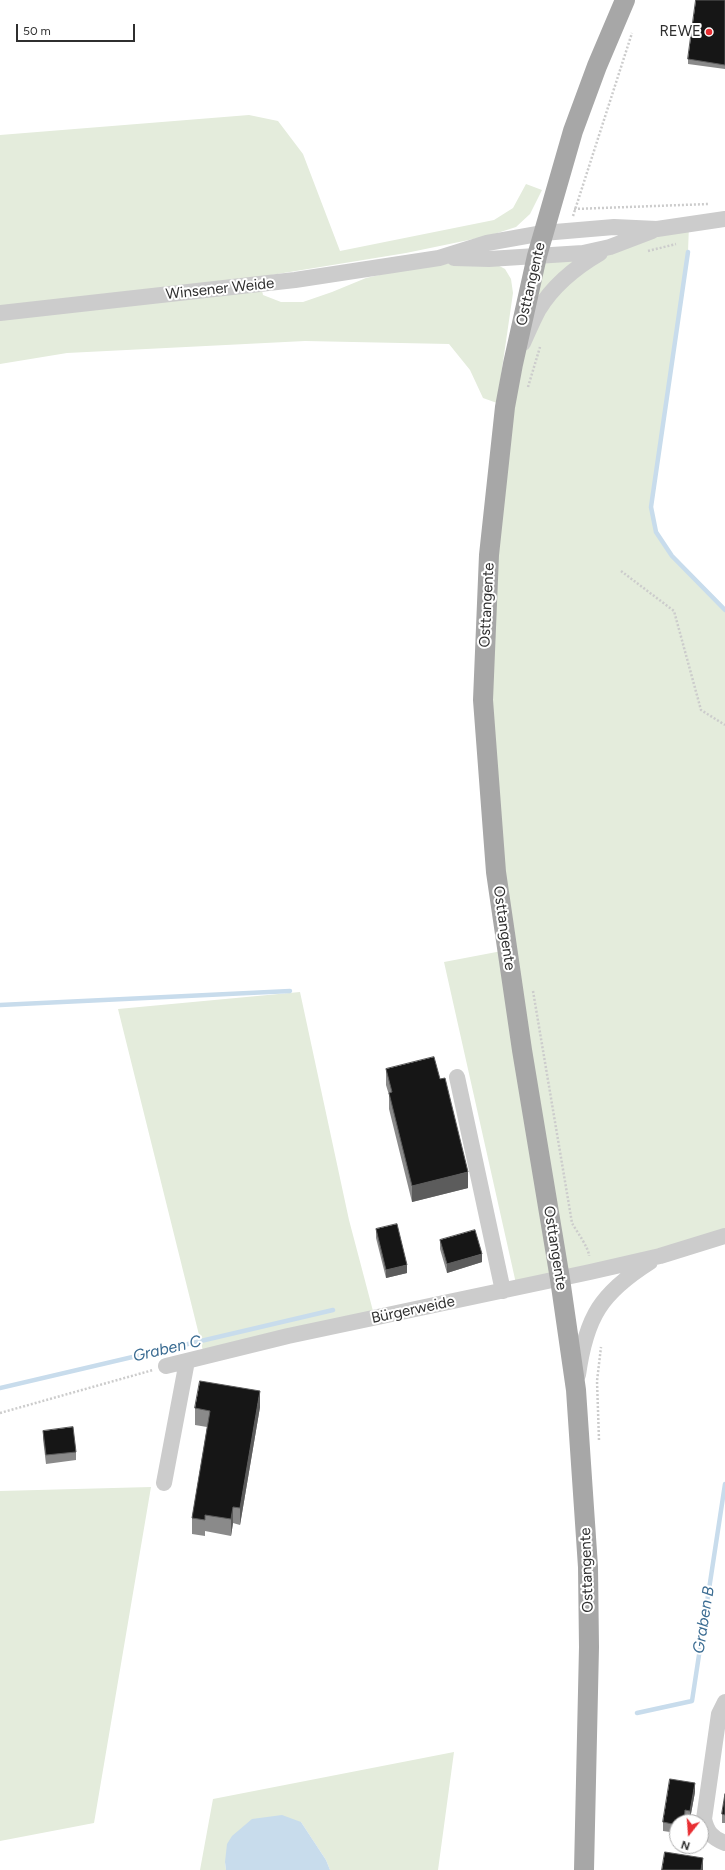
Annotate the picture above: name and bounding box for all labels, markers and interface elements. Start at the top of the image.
scale bar [18,16,137,42]
place label: REWE [659,23,701,41]
text: 50 m [23,24,51,38]
marker: REWE [704,27,714,37]
street label: Osttangente [513,240,549,328]
street label: Winsener Weide [165,274,275,304]
street label: Osttangente [476,562,498,648]
street label: Osttangente [489,885,519,971]
street label: Osttangente [539,1205,571,1291]
street label: Bürgerweide [370,1292,456,1328]
water label: Graben C [131,1332,203,1366]
street label: Osttangente [577,1527,597,1613]
water label: Graben B [689,1585,719,1655]
north arrow [669,1814,709,1854]
text: N [680,1838,692,1852]

